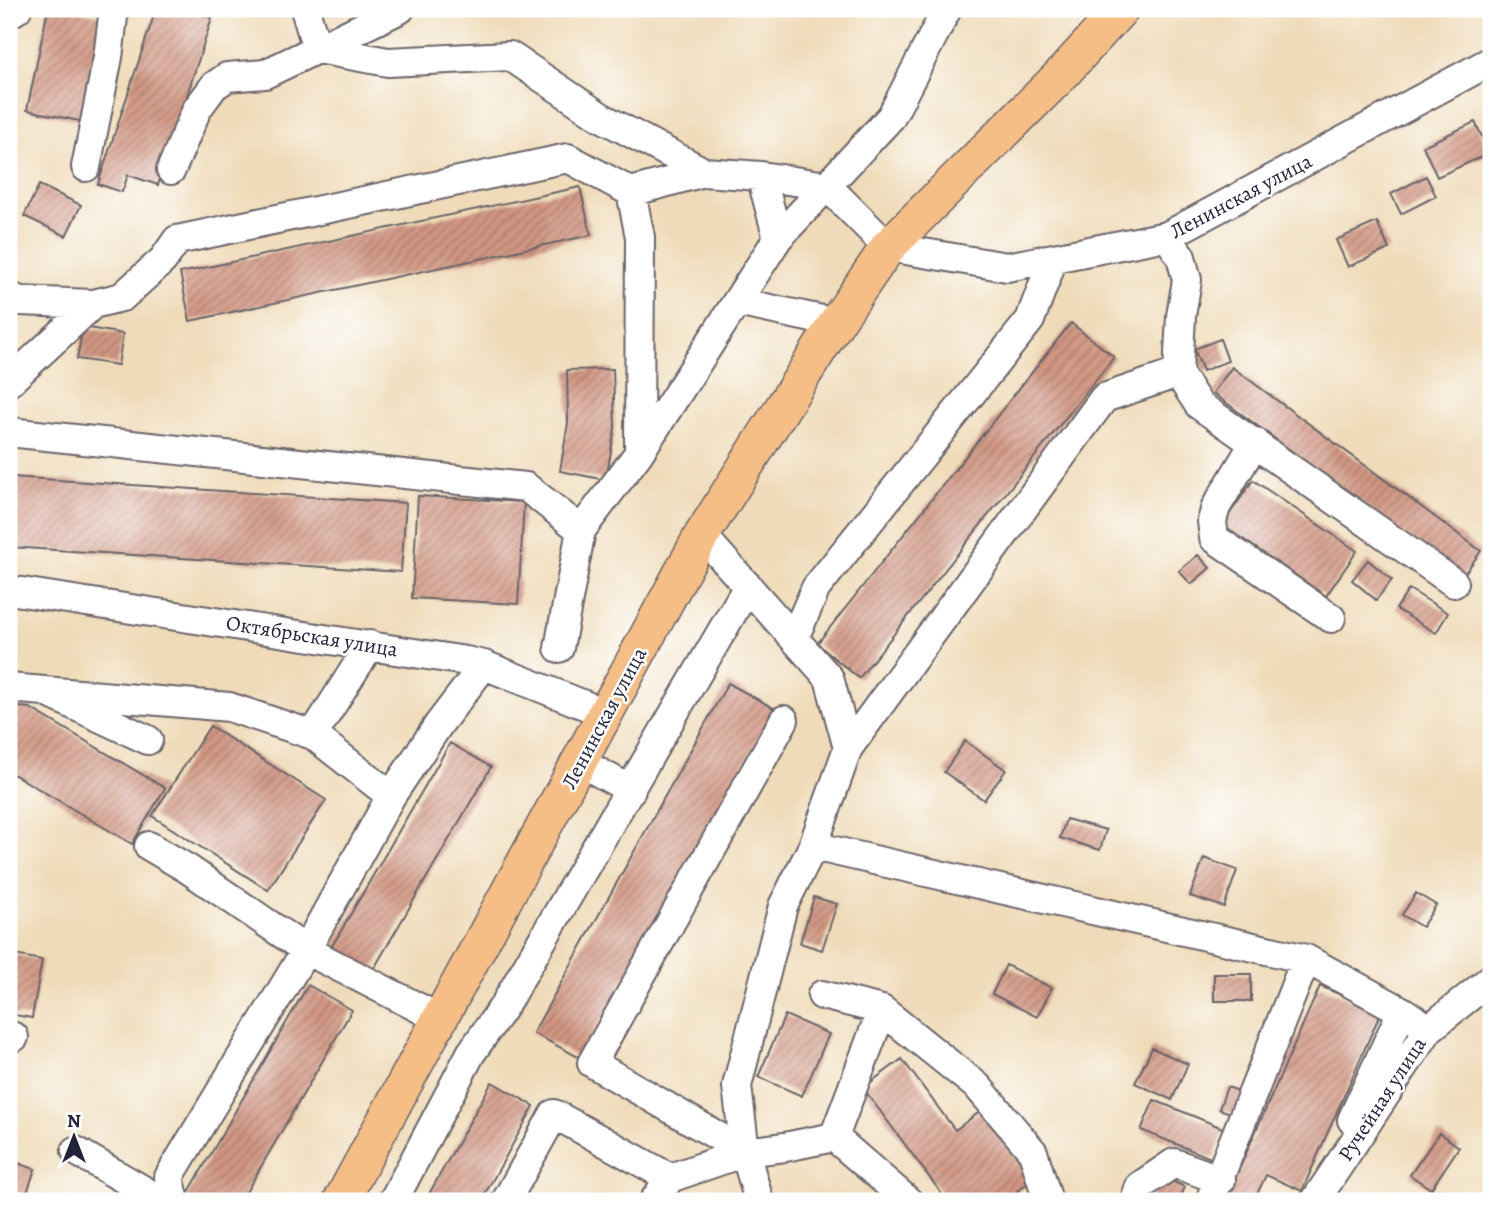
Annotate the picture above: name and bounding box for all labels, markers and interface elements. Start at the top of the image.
street label: Ленинская улица [1165,147,1317,245]
street label: Октябрьская улица [224,609,400,663]
street label: Ленинская улица [555,642,653,794]
street label: Ручейная улица [1331,1031,1433,1167]
north arrow [38,1102,108,1172]
text: N [67,1108,81,1134]

